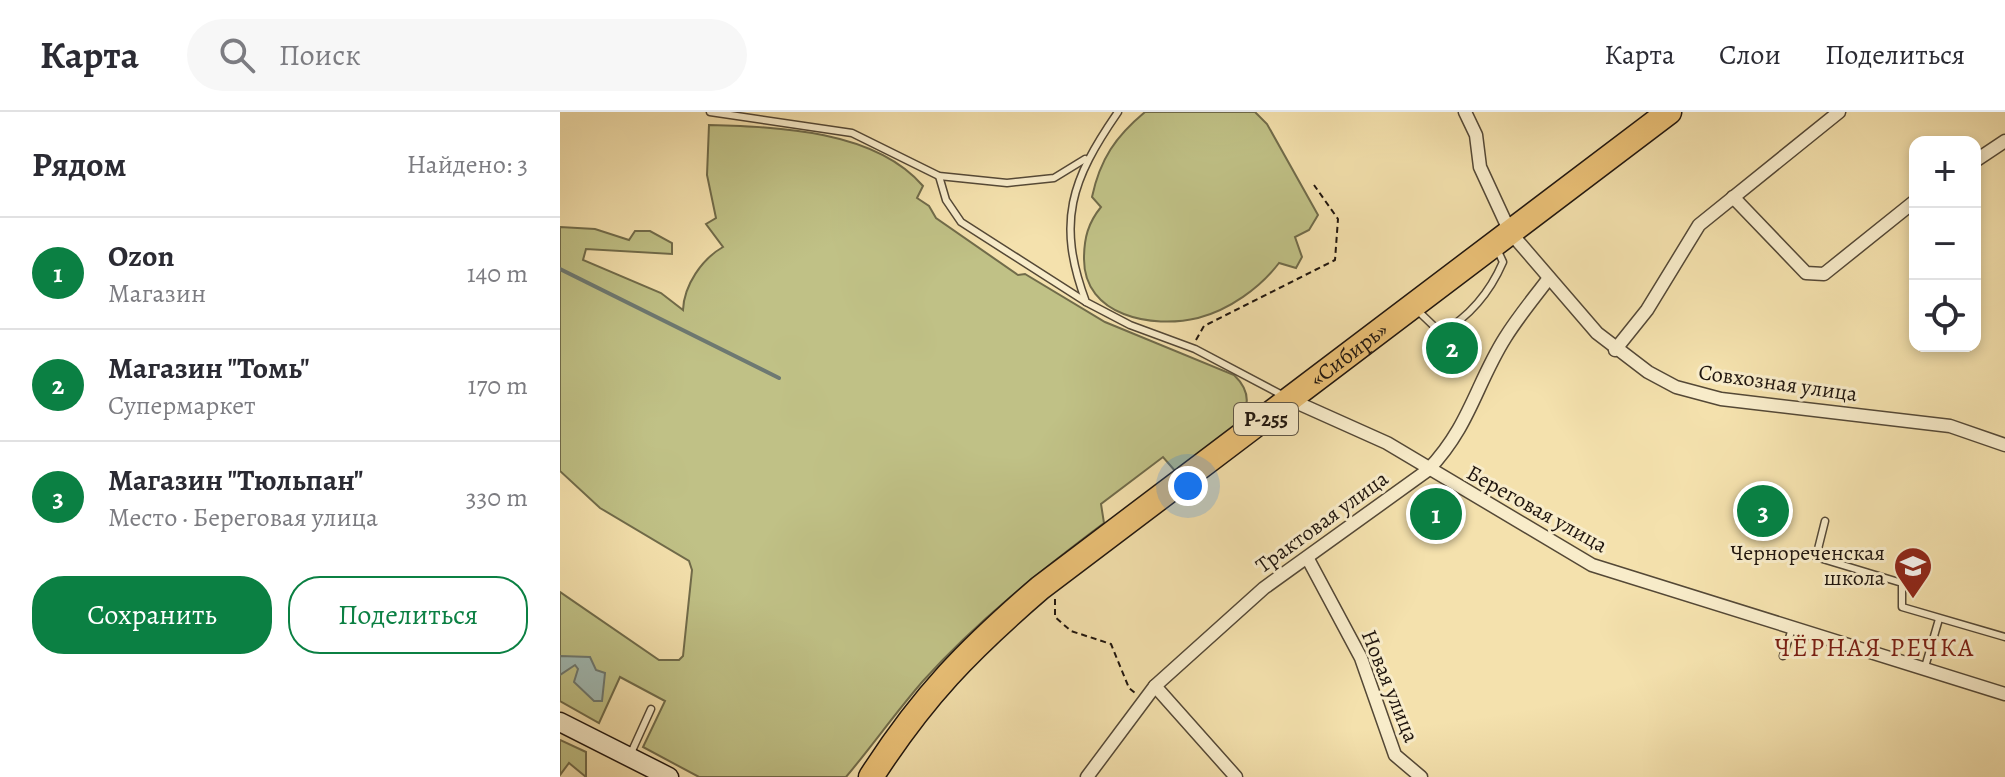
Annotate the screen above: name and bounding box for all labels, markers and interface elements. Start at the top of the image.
search box [187,19,747,91]
text: Карта [40,29,139,81]
icon: search [215,33,259,77]
text: Поиск [279,35,361,75]
text: Карта [1604,36,1675,74]
text: Слои [1719,36,1781,74]
text: Поделиться [1825,36,1965,74]
map controls [1909,136,1981,352]
button: + [1909,136,1981,208]
text: Рядом [32,141,126,188]
text: Найдено: 3 [407,147,528,182]
button: − [1909,208,1981,280]
text: Ozon [108,236,174,276]
text: 1 [53,256,63,291]
text: 140 m [467,256,528,291]
text: Магазин [108,276,206,311]
button: locate [1909,280,1981,352]
street label: «Сибирь» [1304,315,1394,394]
pin: 2 [1426,318,1478,378]
text: Магазин "Томь" [108,348,310,388]
street label: Совхозная улица [1697,357,1860,409]
text: 2 [52,368,64,403]
text: 170 m [468,368,528,403]
text: Супермаркет [108,388,256,423]
road number: Р-255 [1234,403,1298,435]
street label: Береговая улица [1461,458,1614,561]
text: Магазин "Тюльпан" [108,460,363,500]
street label: Трактовая улица [1250,463,1395,580]
your location [1168,466,1208,506]
text: 3 [52,480,64,515]
text: 330 m [466,480,528,515]
pin: 3 [1737,481,1789,541]
pin: 1 [1410,484,1462,544]
text: Место · Береговая улица [108,500,378,535]
place label: Чернореченская школа [1730,538,1886,593]
school or university icon: Чернореченская школа [1892,545,1934,600]
button: Сохранить [32,576,272,654]
button: Поделиться [288,576,528,654]
street label: Новая улица [1354,625,1427,748]
district label: ЧЁРНАЯ РЕЧКА [1775,630,1975,665]

